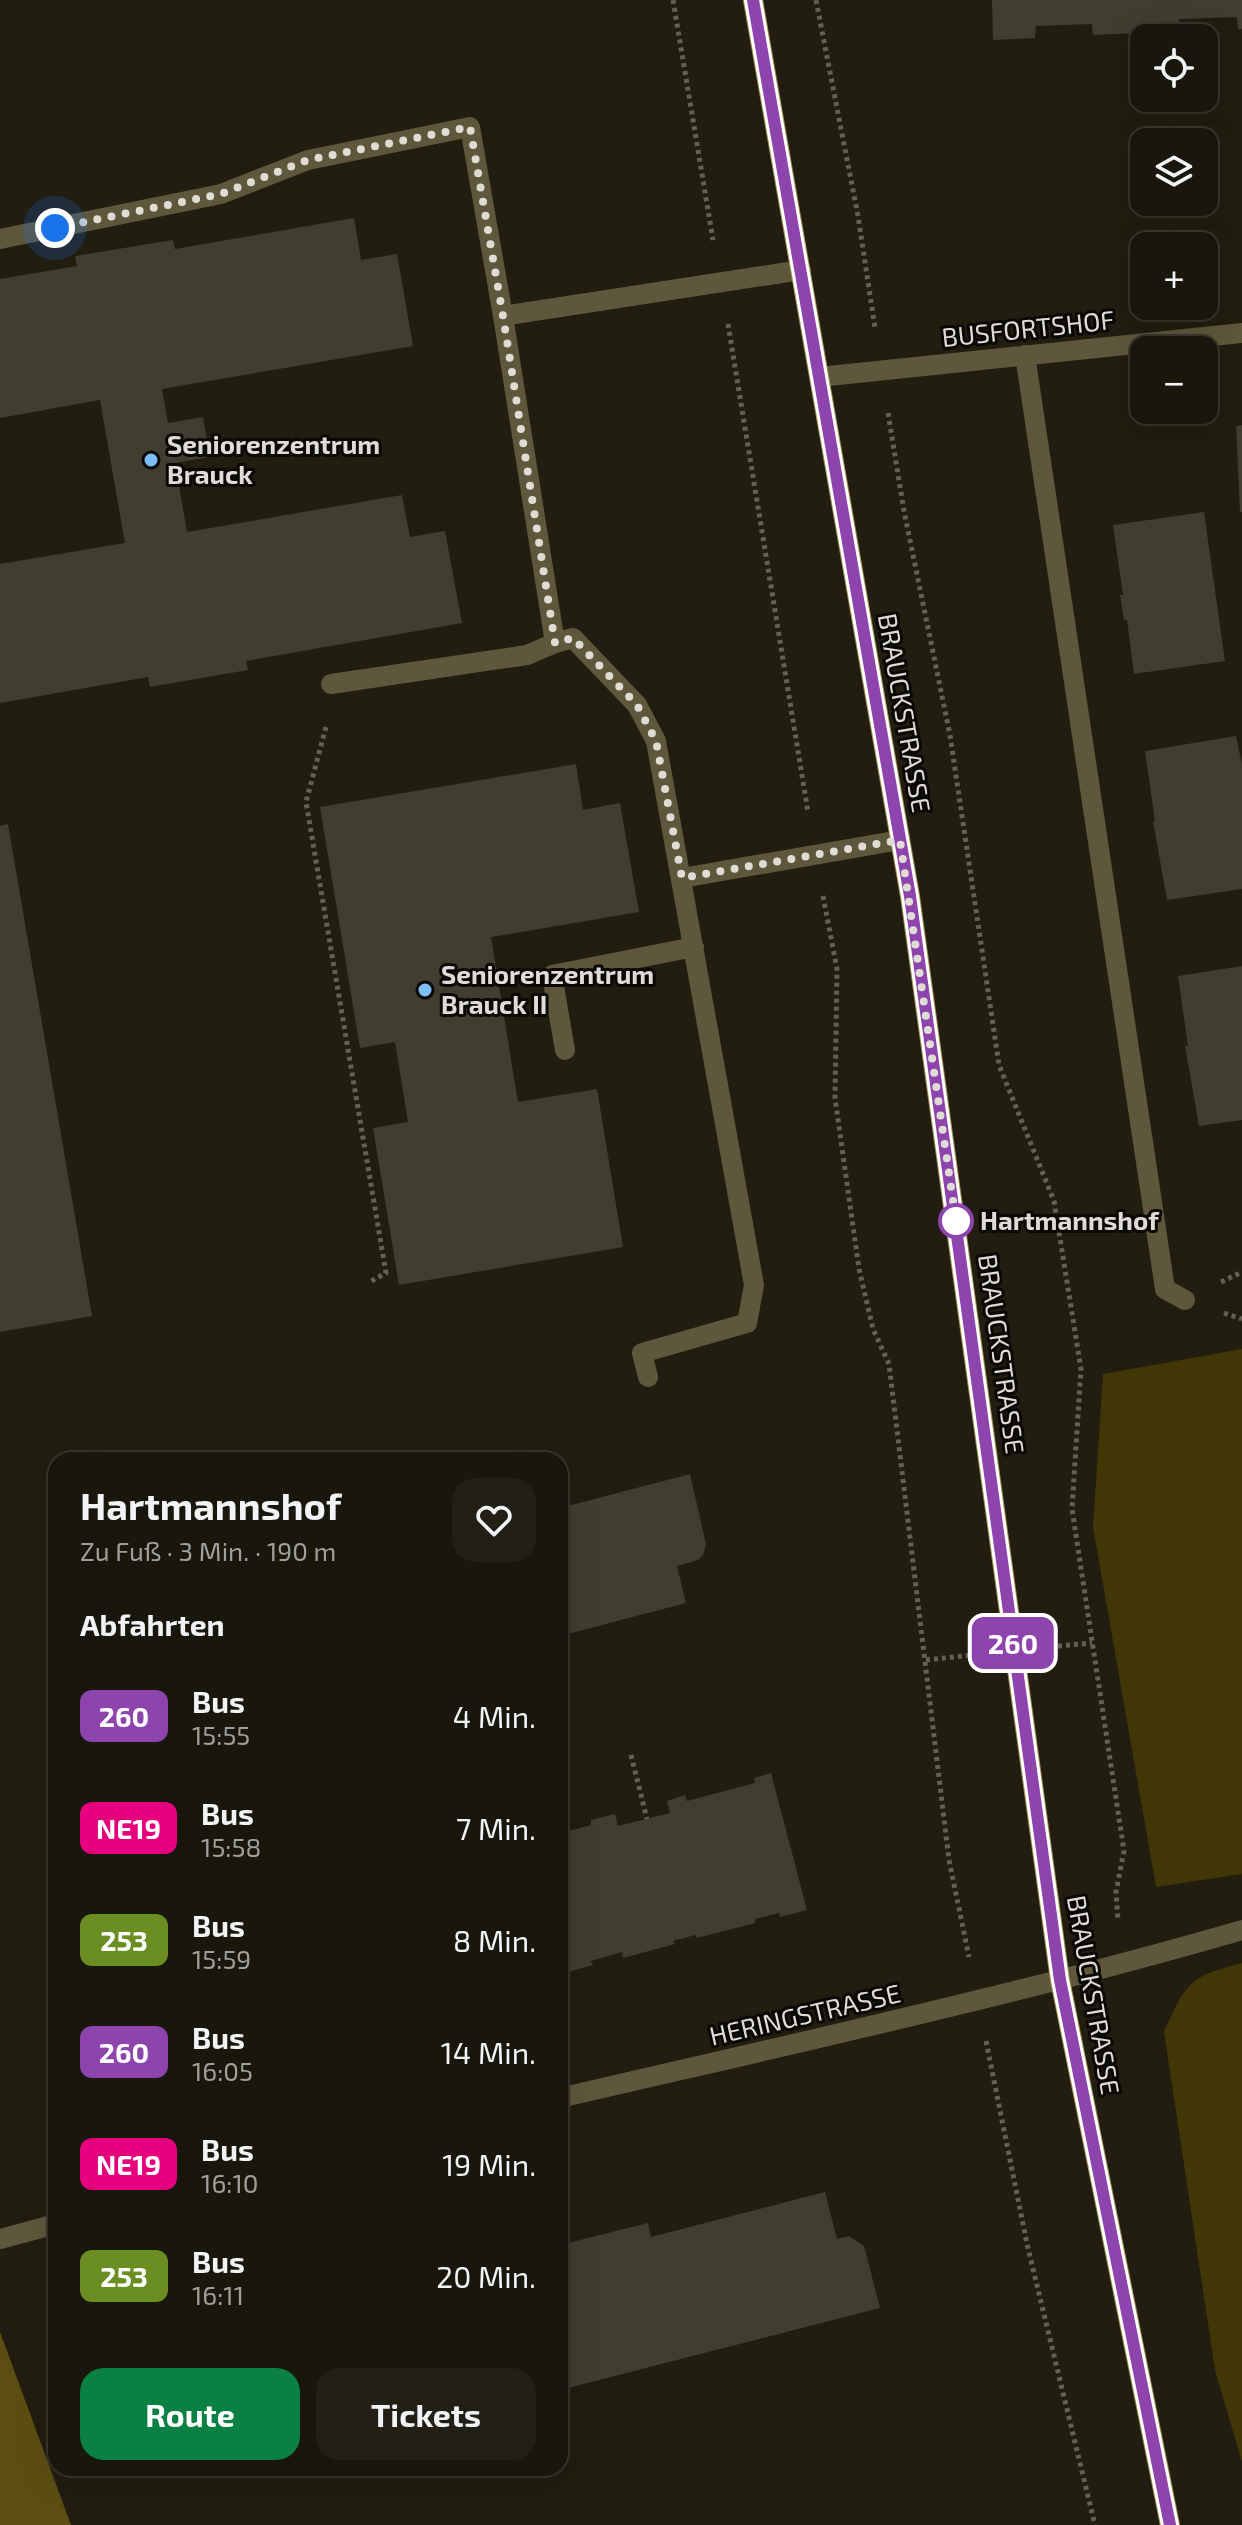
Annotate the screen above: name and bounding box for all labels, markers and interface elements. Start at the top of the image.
map controls [1130,24,1218,424]
button: locate [1130,24,1218,112]
button: layers [1130,128,1218,216]
your location [35,208,75,248]
button: + [1130,232,1218,320]
street label: BUSFORTSHOF [940,303,1116,352]
button: − [1130,336,1218,424]
place label: Seniorenzentrum Brauck [167,428,380,489]
marker: Seniorenzentrum Brauck [142,451,160,469]
street label: BRAUCKSTRASSE [873,611,938,815]
place label: Seniorenzentrum Brauck II [441,958,654,1019]
marker: Seniorenzentrum Brauck II [416,981,434,999]
marker: Hartmannshof [939,1204,973,1238]
place label: Hartmannshof [980,1204,1160,1235]
street label: BRAUCKSTRASSE [973,1252,1032,1456]
button: heart [452,1478,536,1562]
text: Hartmannshof [80,1482,341,1528]
text: Zu Fuß · 3 Min. · 190 m [80,1535,336,1566]
text: Abfahrten [80,1606,225,1642]
line badge: 260 [967,1617,1059,1669]
text: 260 [988,1626,1038,1660]
text: Bus [192,1683,245,1719]
text: 4 Min. [453,1698,536,1734]
text: 260 [99,1699,149,1733]
text: 15:55 [192,1719,250,1750]
text: Bus [201,1795,254,1831]
text: 7 Min. [456,1810,536,1846]
text: NE19 [96,1811,161,1845]
text: 15:58 [201,1831,261,1862]
street label: BRAUCKSTRASSE [1062,1893,1127,2097]
text: Bus [192,1907,245,1943]
text: 8 Min. [453,1922,536,1958]
text: 253 [100,1923,148,1957]
text: 15:59 [192,1943,251,1974]
street label: HERINGSTRASSE [706,1976,903,2051]
text: Bus [192,2019,245,2055]
text: 14 Min. [441,2034,536,2070]
text: 260 [99,2035,149,2069]
text: 16:05 [192,2055,253,2086]
text: Bus [201,2131,254,2167]
text: 19 Min. [442,2146,536,2182]
text: NE19 [96,2147,161,2181]
text: 16:10 [201,2167,258,2198]
text: Bus [192,2243,245,2279]
text: 20 Min. [436,2258,536,2294]
text: 253 [100,2259,148,2293]
text: 16:11 [192,2279,244,2310]
button: Route [80,2368,300,2460]
button: Tickets [316,2368,536,2460]

